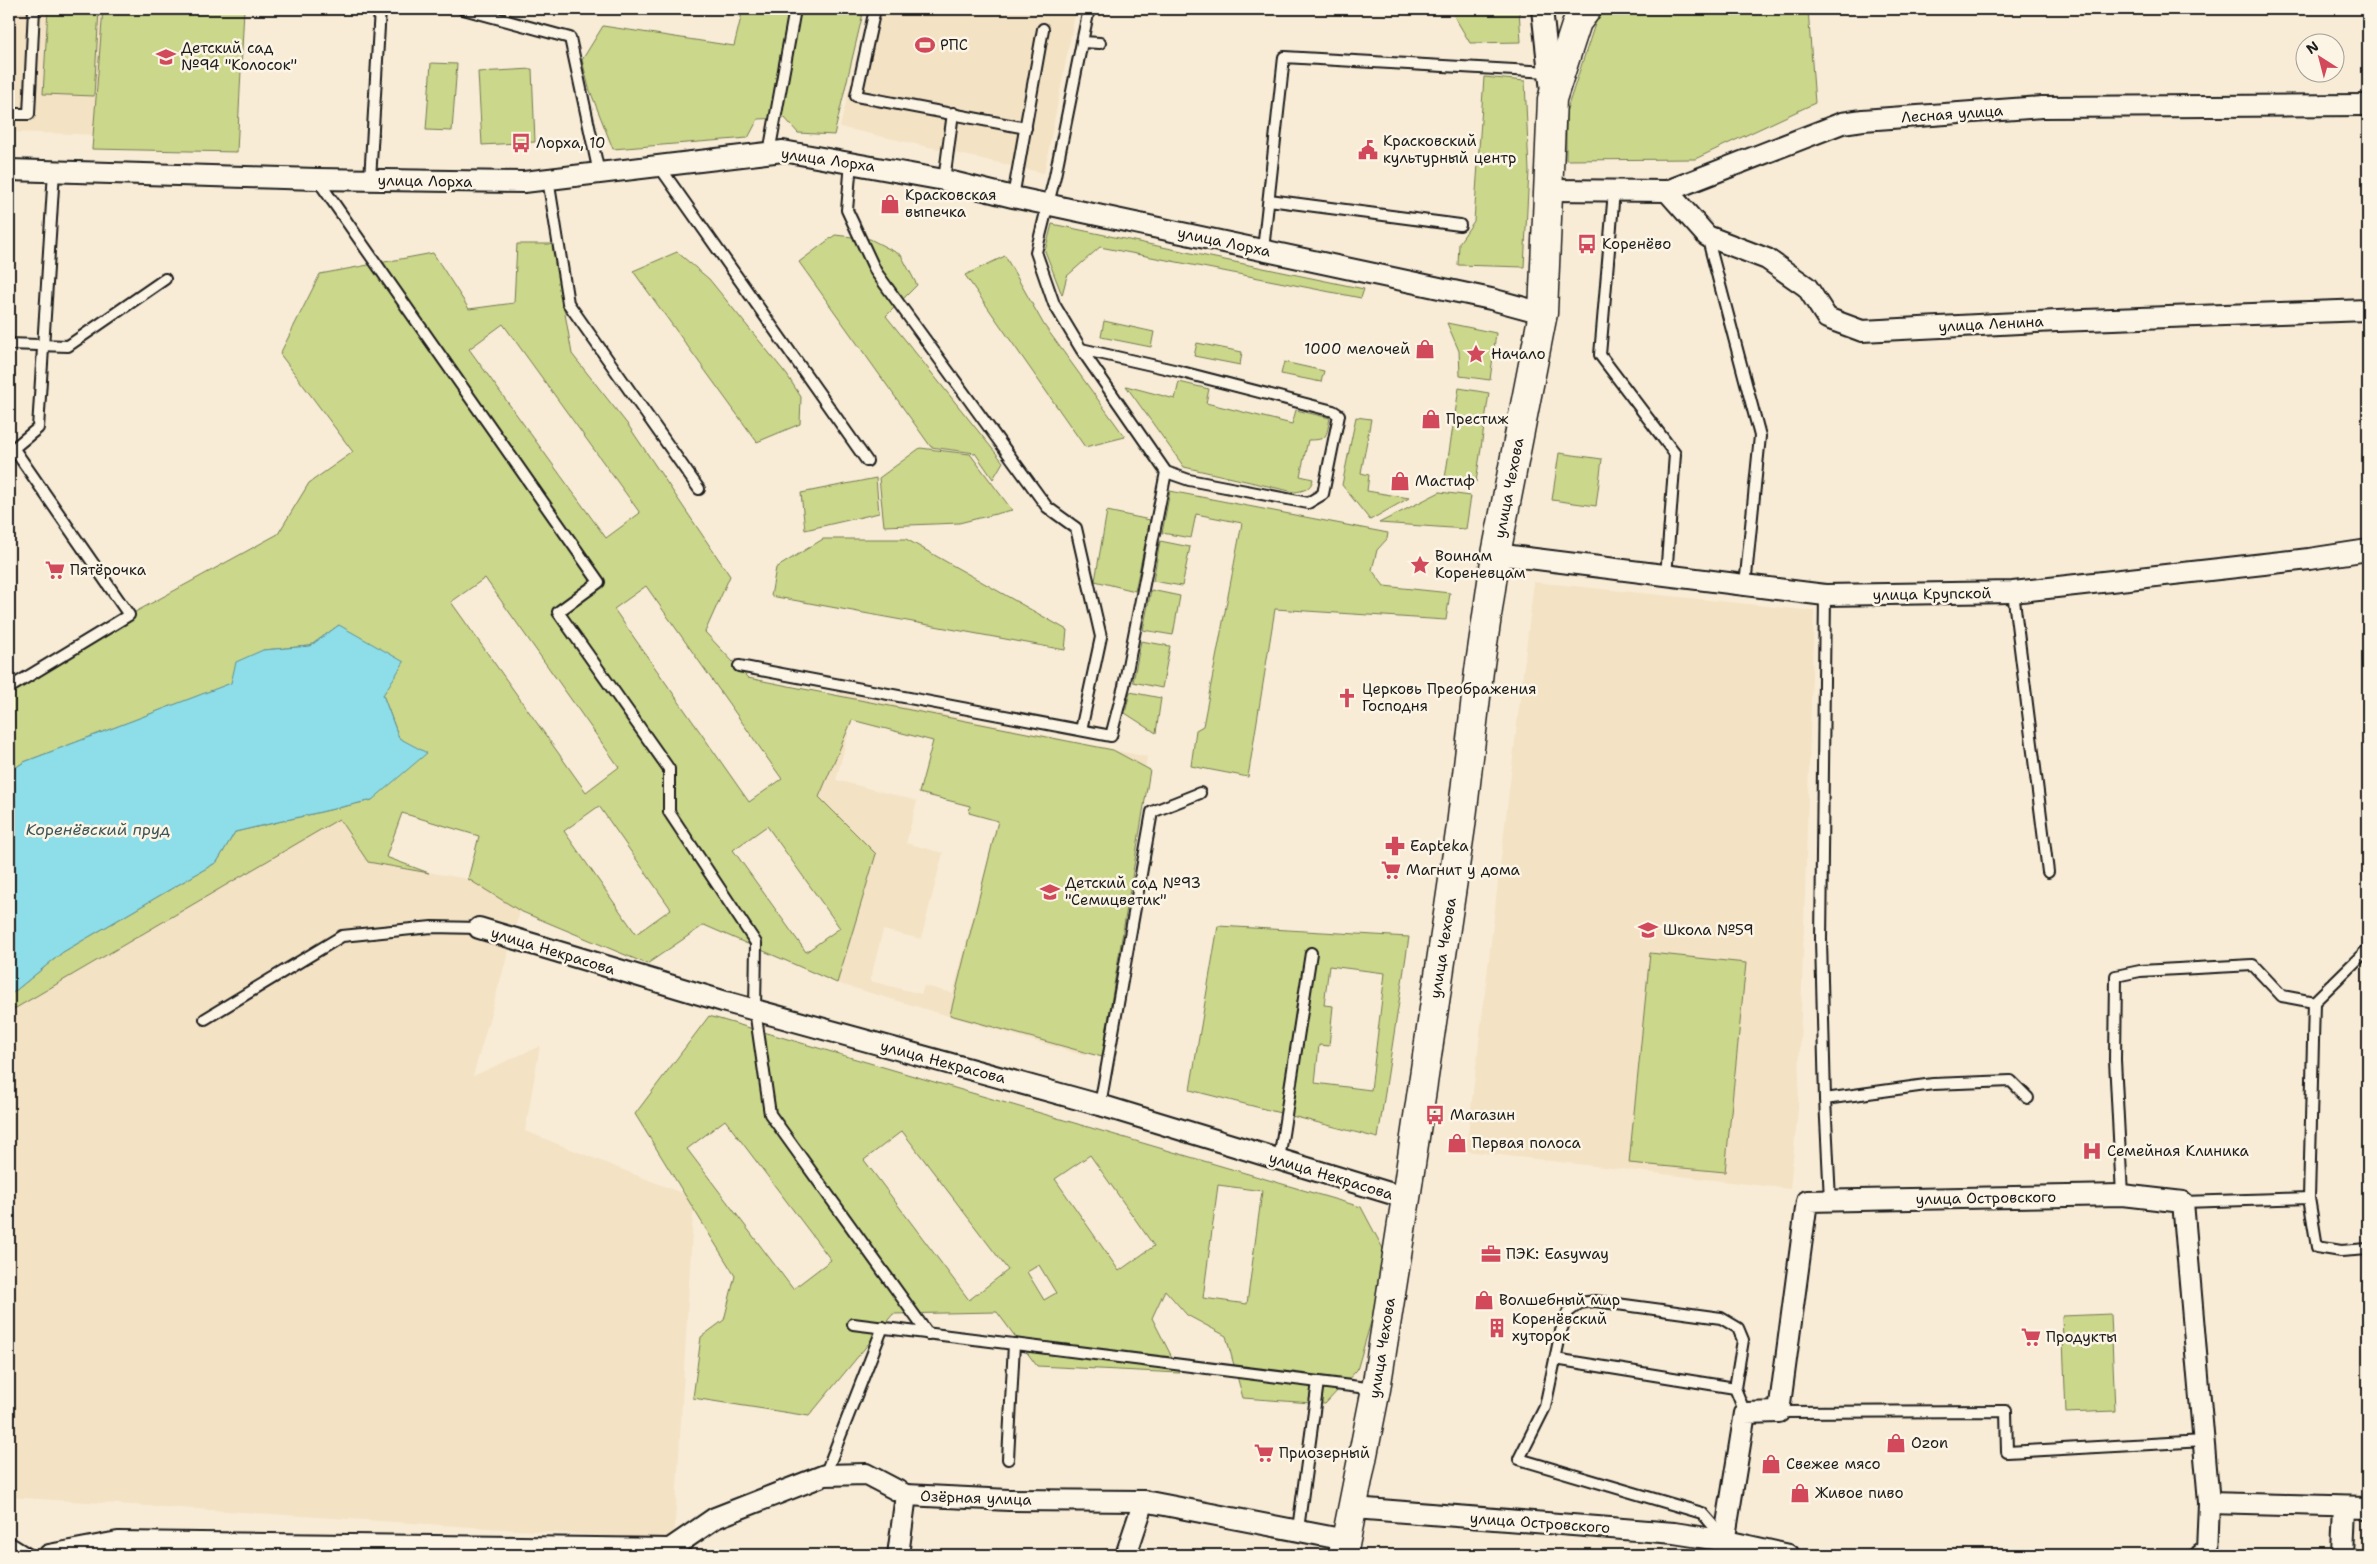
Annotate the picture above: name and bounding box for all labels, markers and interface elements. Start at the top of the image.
north arrow [2294,32,2344,82]
sports icon: РПС [914,34,936,56]
place label: РПС [940,35,968,55]
text: N [2303,37,2322,58]
place label: Детский сад №94 "Колосок" [181,38,297,75]
school or university icon: Детский сад №94 "Колосок" [155,46,177,68]
street label: Лесная улица [1900,100,2004,128]
place label: Красковский культурный центр [1383,131,1516,168]
bus stop icon: Лорха, 10 [510,132,532,154]
place label: Лорха, 10 [536,133,606,153]
public building icon: Красковский культурный центр [1357,139,1379,161]
street label: улица Лорха [780,144,877,177]
street label: улица Лорха [377,170,473,192]
place label: Красковская выпечка [905,185,997,222]
shop icon: Красковская выпечка [879,193,901,215]
street label: улица Лорха [1176,222,1273,262]
bus stop icon: Коренёво [1576,233,1598,255]
place label: Коренёво [1602,234,1671,254]
street label: улица Ленина [1938,311,2045,337]
shop icon: 1000 мелочей [1414,338,1436,360]
place label: 1000 мелочей [1304,339,1410,359]
place icon: Начало [1465,343,1487,365]
place label: Начало [1491,344,1546,364]
shop icon: Престиж [1420,408,1442,430]
place label: Престиж [1446,409,1509,429]
street label: улица Чехова [1489,435,1529,540]
shop icon: Мастиф [1389,470,1411,492]
place label: Мастиф [1415,471,1475,491]
place label: Воинам Кореневцам [1435,546,1526,583]
place icon: Воинам Кореневцам [1409,554,1431,576]
supermarket icon: Пятёрочка [44,559,66,581]
place label: Пятёрочка [70,560,147,580]
street label: улица Крупской [1872,583,1992,605]
place label: Церковь Преображения Господня [1362,679,1537,716]
church icon: Церковь Преображения Господня [1336,687,1358,709]
water label: Коренёвский пруд [26,819,170,840]
pharmacy icon: Eapteka [1384,835,1406,857]
place label: Eapteka [1410,836,1469,856]
supermarket icon: Магнит у дома [1380,859,1402,881]
place label: Магнит у дома [1406,860,1521,880]
place label: Детский сад №93 "Семицветик" [1065,873,1201,910]
school or university icon: Детский сад №93 "Семицветик" [1039,881,1061,903]
street label: улица Чехова [1425,896,1461,1000]
school or university icon: Школа №59 [1637,919,1659,941]
place label: Школа №59 [1663,920,1754,940]
street label: улица Некрасова [488,923,618,980]
street label: улица Некрасова [878,1036,1008,1089]
bus stop icon: Магазин [1424,1104,1446,1126]
place label: Магазин [1450,1105,1515,1125]
shop icon: Первая полоса [1446,1132,1468,1154]
place label: Первая полоса [1472,1133,1581,1153]
hospital icon: Семейная Клиника [2081,1140,2103,1162]
place label: Семейная Клиника [2107,1141,2250,1161]
street label: улица Некрасова [1266,1148,1396,1205]
street label: улица Островского [1916,1187,2056,1209]
office icon: ПЭК: Easyway [1480,1243,1502,1265]
place label: ПЭК: Easyway [1506,1244,1609,1264]
shop icon: Волшебный мир [1473,1289,1495,1311]
place label: Волшебный мир [1499,1290,1620,1310]
street label: улица Чехова [1364,1296,1400,1400]
place label: Коренёвский хуторок [1512,1309,1607,1346]
building icon: Коренёвский хуторок [1486,1317,1508,1339]
supermarket icon: Продукты [2020,1326,2042,1348]
place label: Продукты [2046,1327,2117,1347]
shop icon: Ozon [1885,1432,1907,1454]
place label: Ozon [1911,1433,1948,1453]
supermarket icon: Приозерный [1253,1442,1275,1464]
place label: Приозерный [1279,1443,1370,1463]
shop icon: Свежее мясо [1760,1453,1782,1475]
place label: Свежее мясо [1786,1454,1881,1474]
shop icon: Живое пиво [1789,1482,1811,1504]
place label: Живое пиво [1815,1483,1904,1503]
street label: Озёрная улица [920,1486,1033,1510]
street label: улица Островского [1469,1508,1611,1538]

